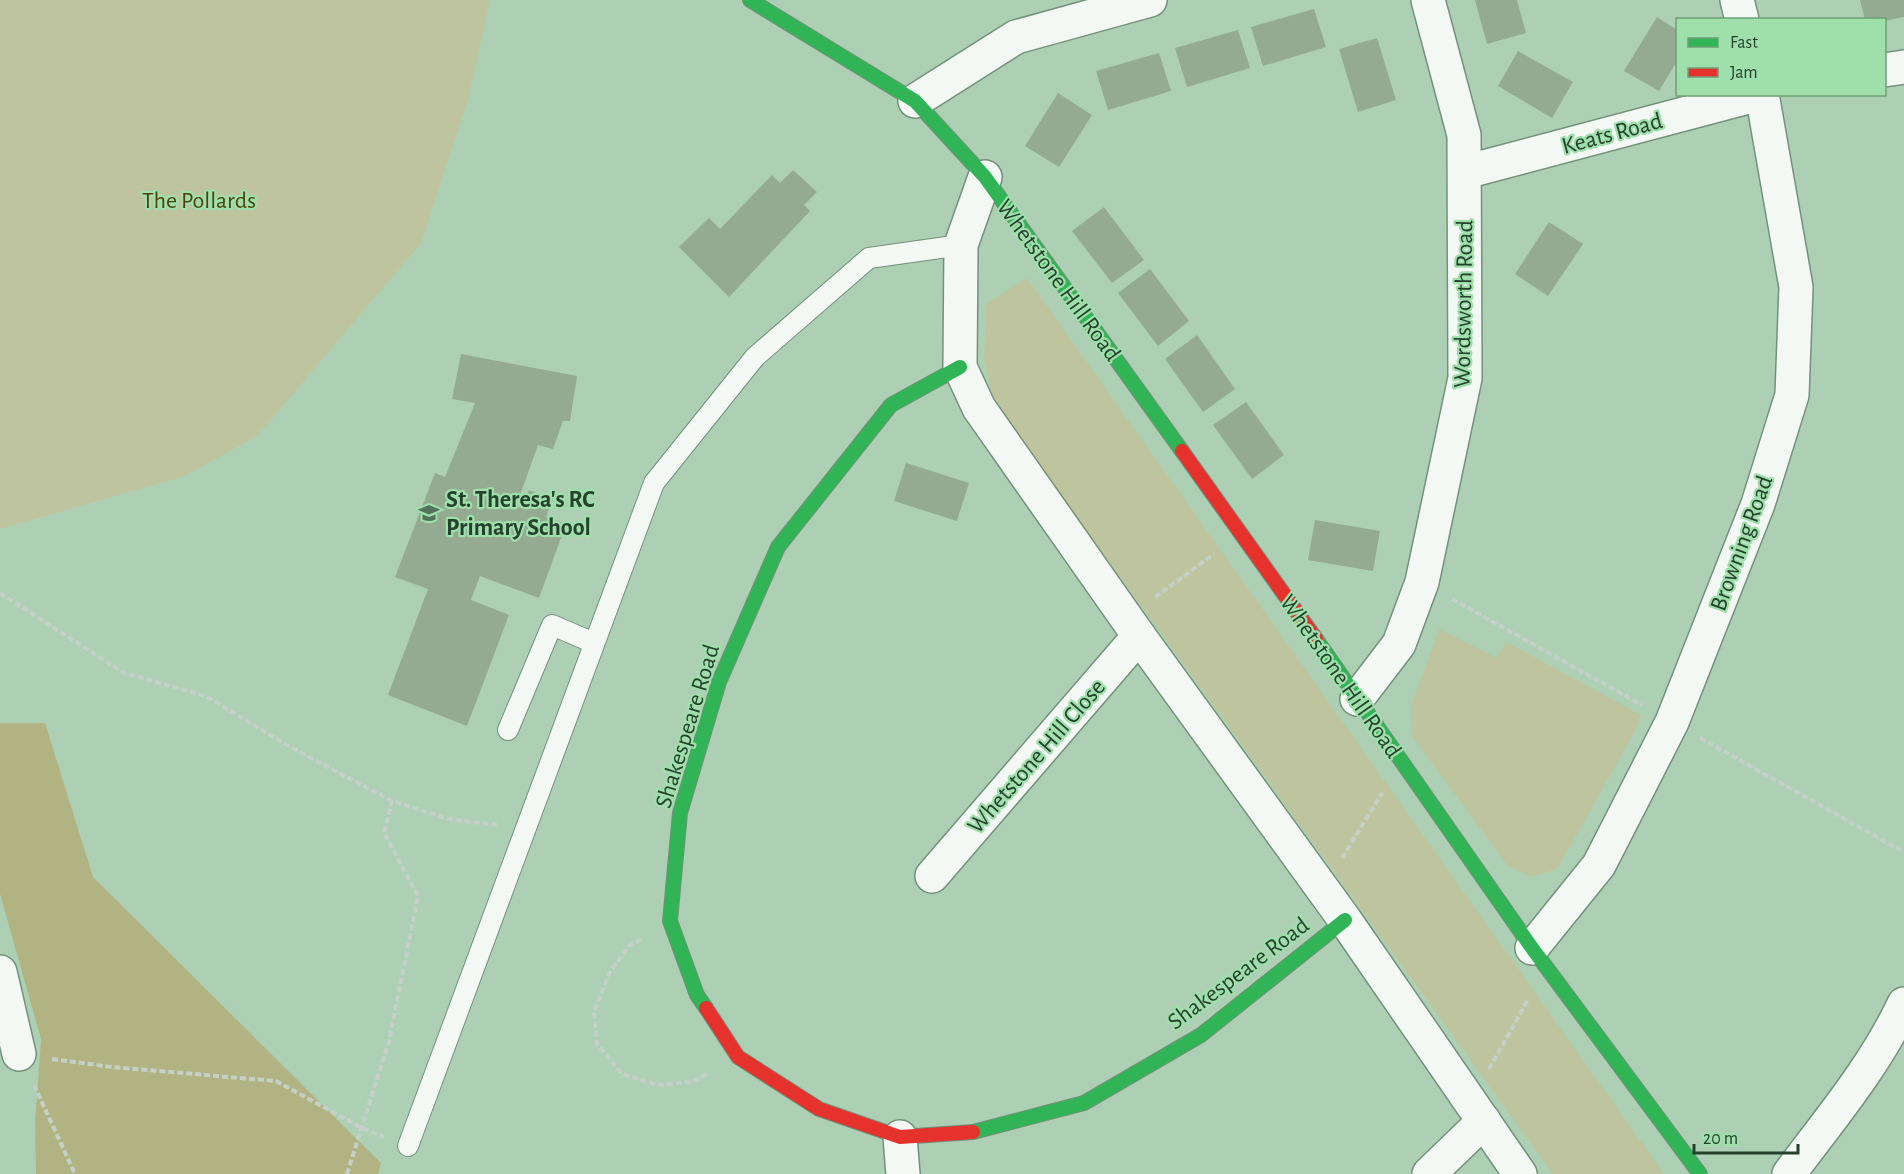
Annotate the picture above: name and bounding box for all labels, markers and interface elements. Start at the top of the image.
legend [1676,18,1886,96]
text: Fast [1730,34,1758,52]
text: Jam [1730,64,1758,82]
street label: Keats Road [1559,109,1665,159]
park label: The Pollards [142,189,256,213]
street label: Whetstone Hill Road [992,195,1125,366]
street label: Wordsworth Road [1451,220,1477,388]
street label: Browning Road [1706,473,1777,614]
place label: St. Theresa's RC Primary School [446,488,595,540]
school or university icon: St. Theresa's RC Primary School [417,501,441,525]
street label: Whetstone Hill Road [1275,591,1405,763]
street label: Shakespeare Road [652,642,724,811]
street label: Whetstone Hill Close [963,675,1110,838]
street label: Shakespeare Road [1164,913,1314,1034]
scale bar [1694,1117,1798,1155]
text: 20 m [1703,1130,1738,1148]

